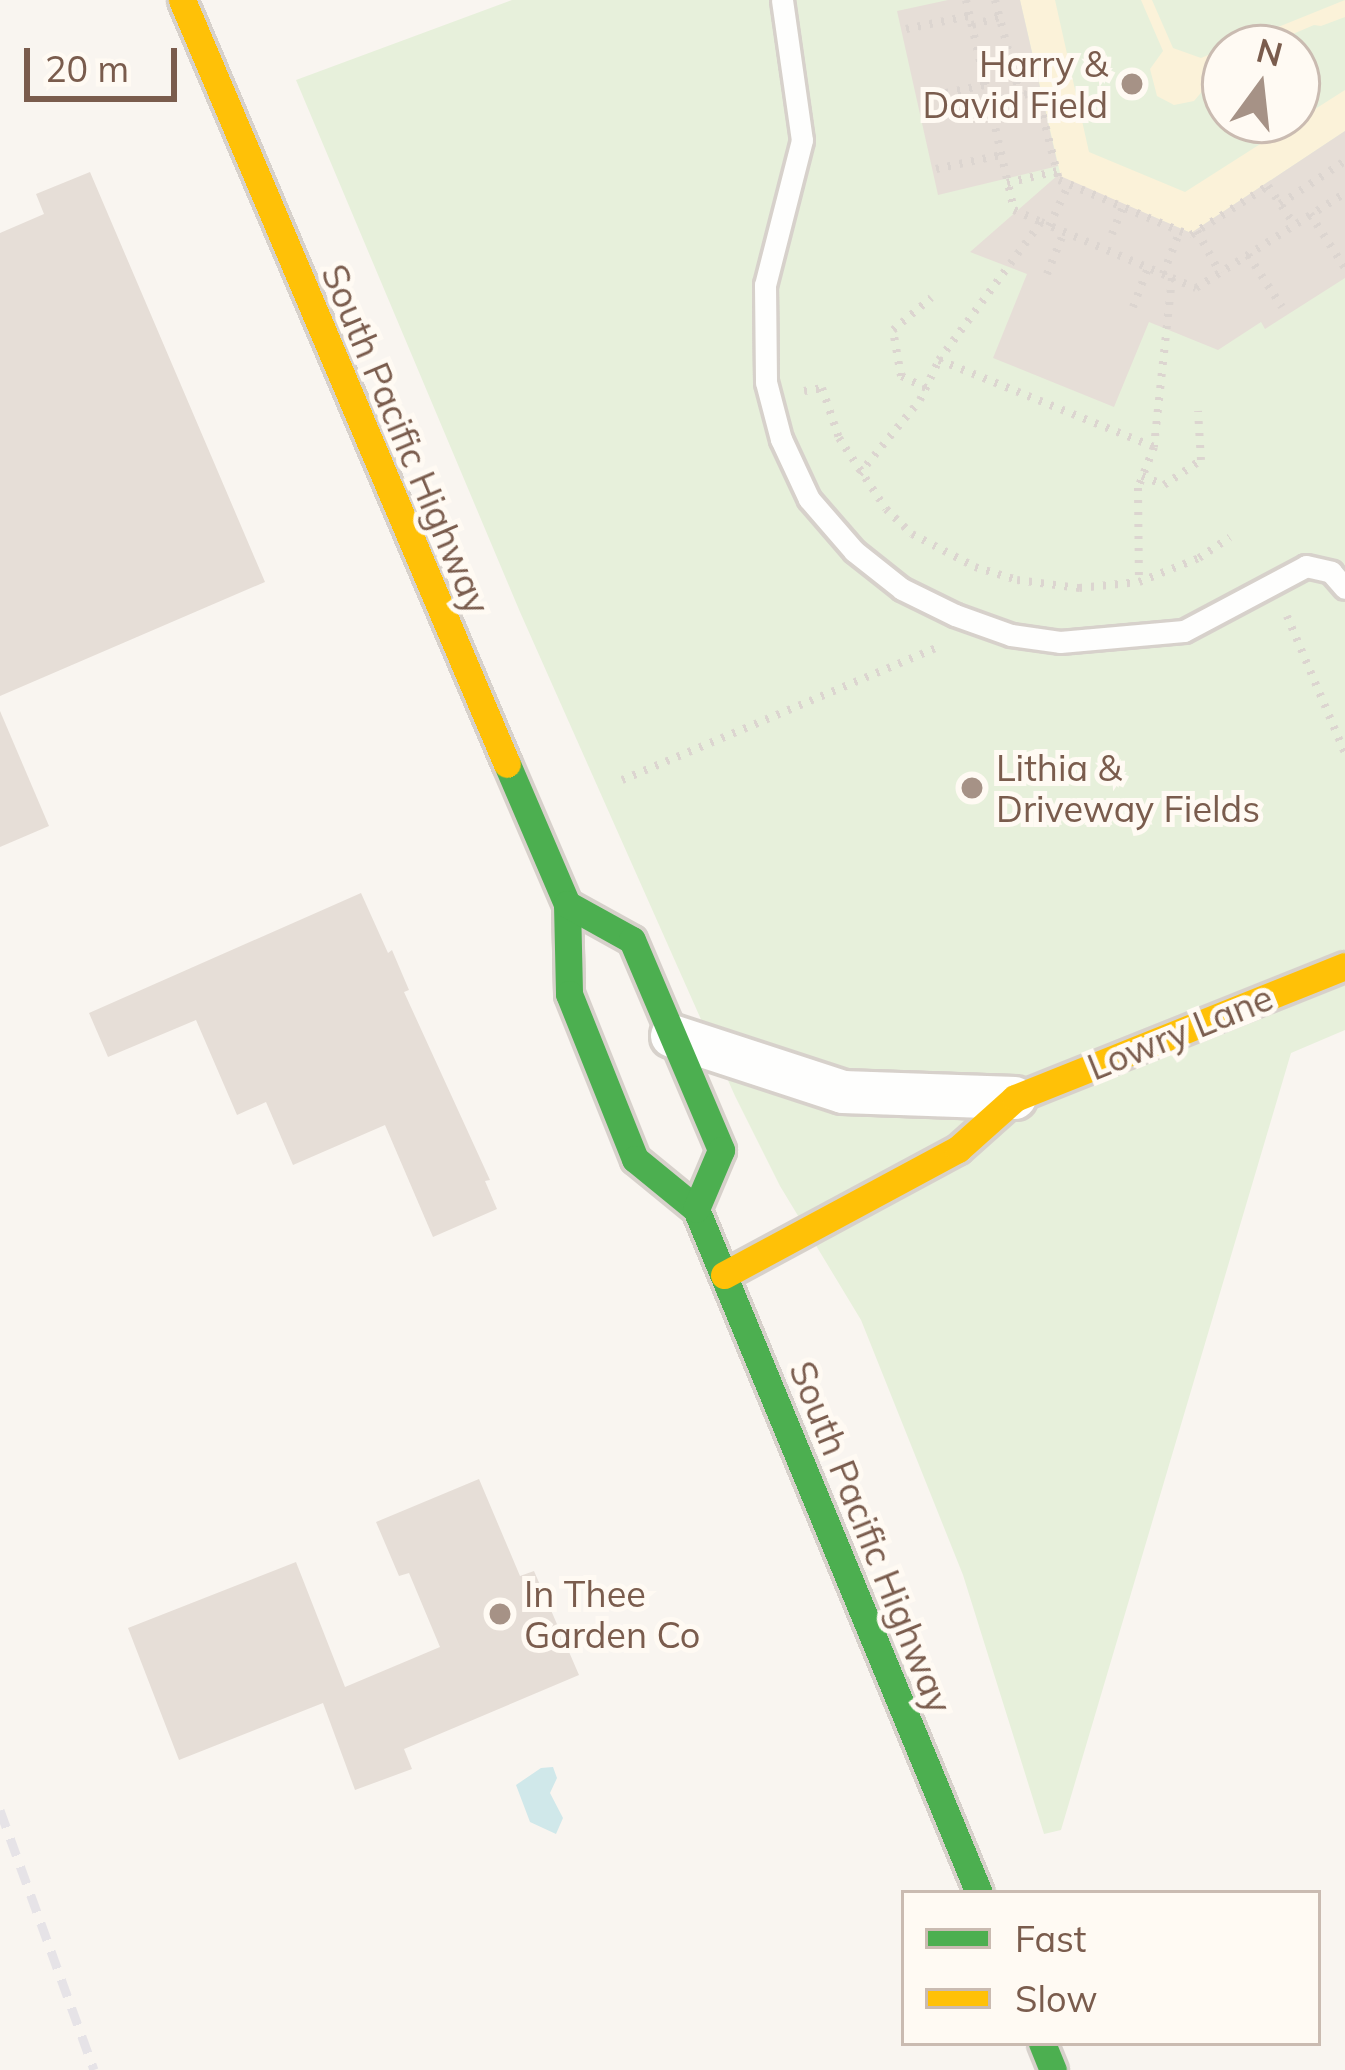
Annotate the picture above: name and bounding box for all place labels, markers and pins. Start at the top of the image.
place label: Harry & David Field [922,41,1108,126]
marker: Harry & David Field [1119,71,1145,97]
place label: Lithia & Driveway Fields [996,745,1260,830]
marker: Lithia & Driveway Fields [959,775,985,801]
place label: In Thee Garden Co [524,1571,700,1656]
marker: In Thee Garden Co [487,1601,513,1627]

